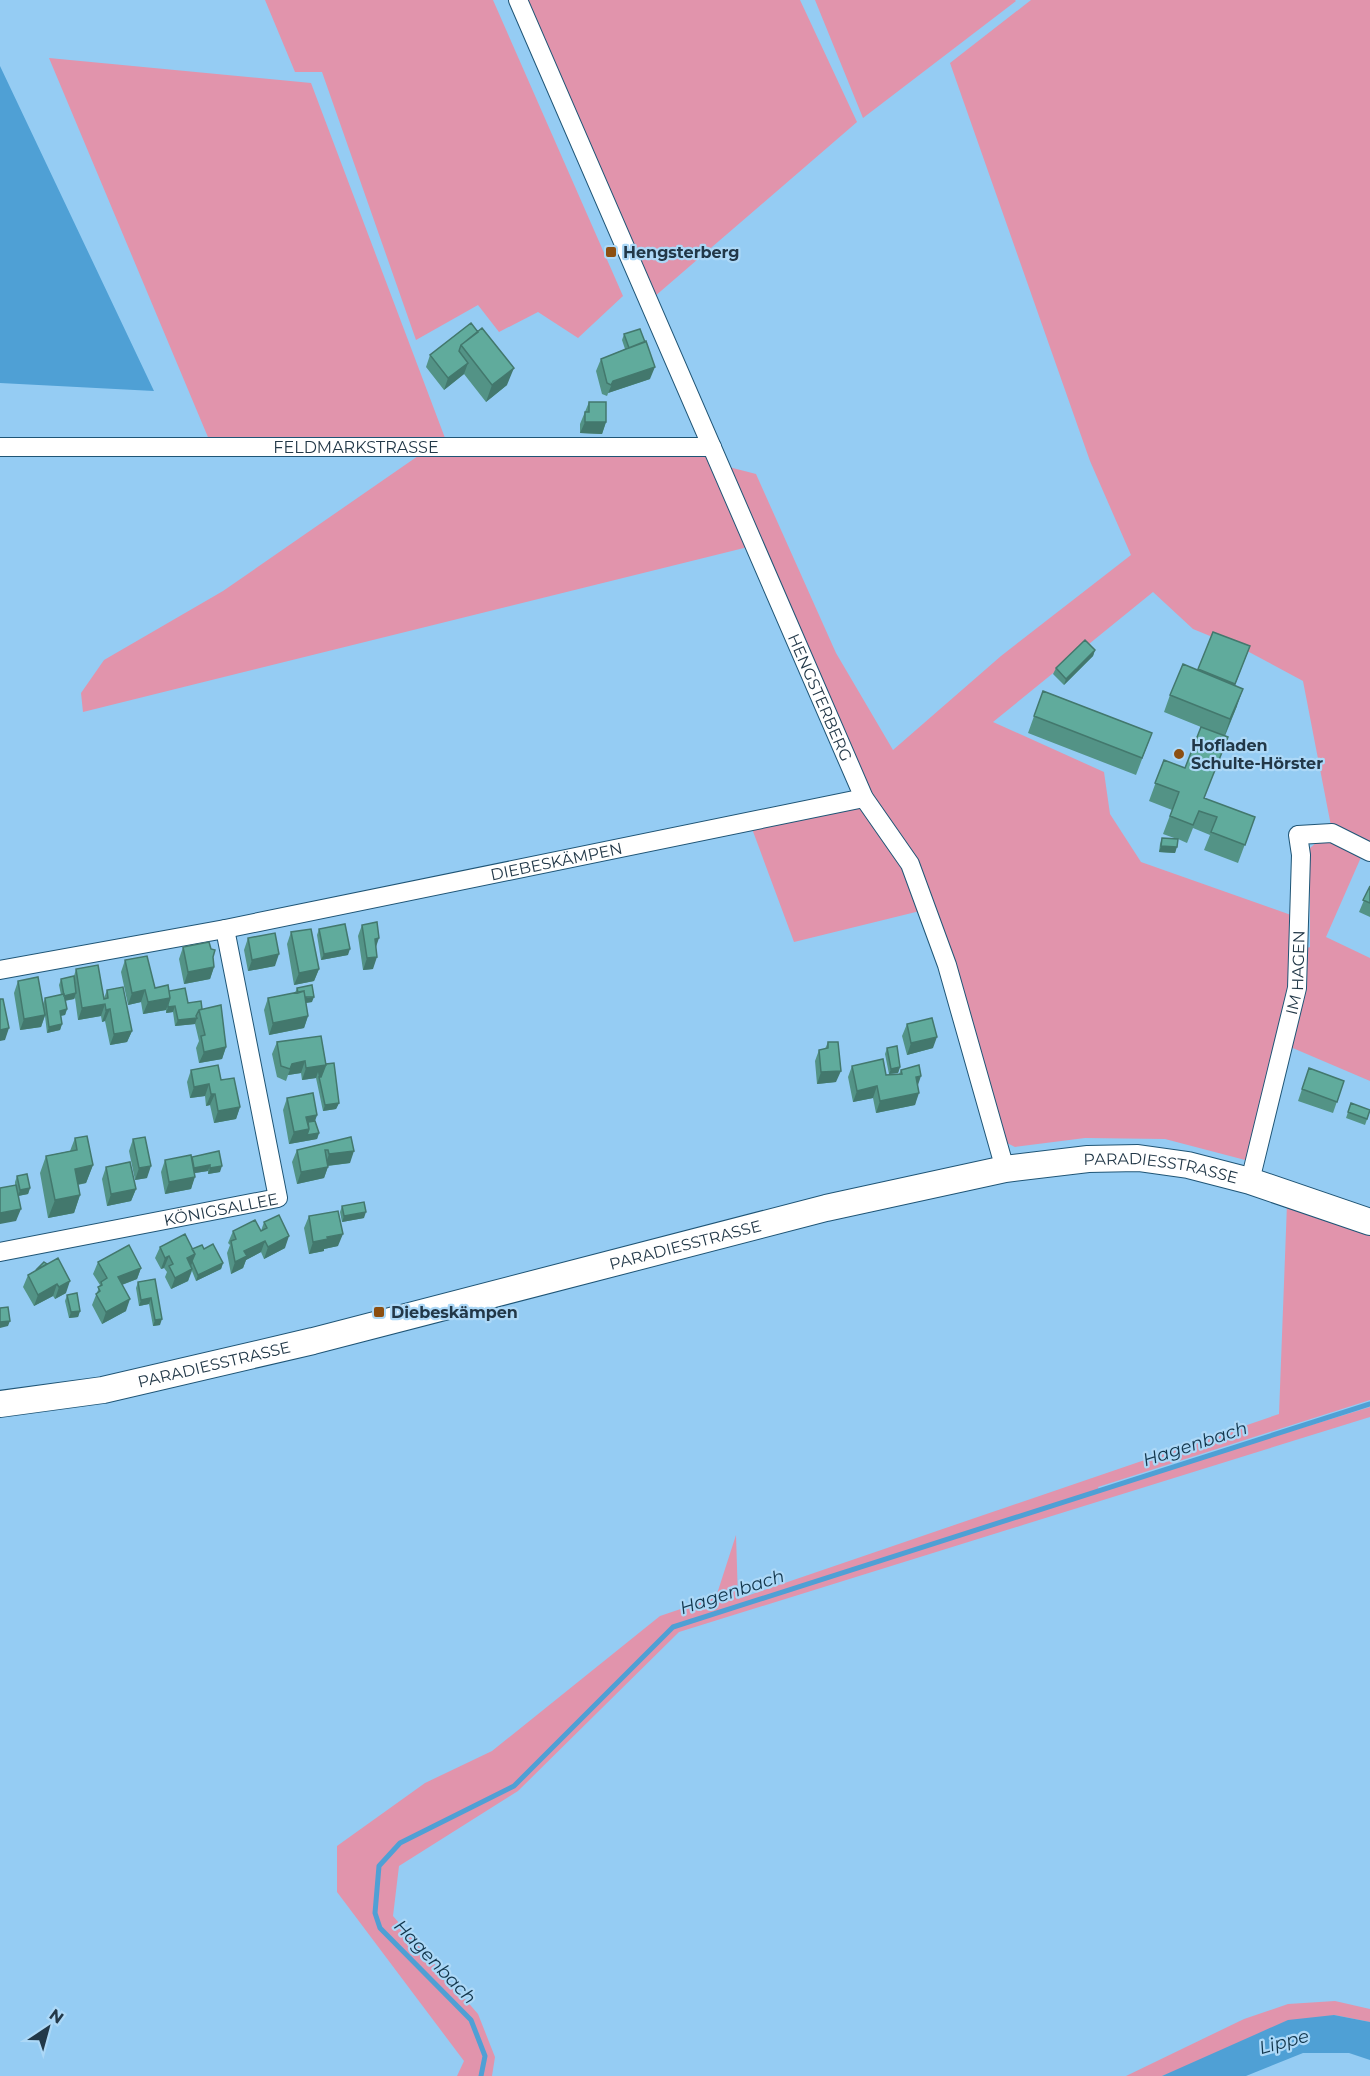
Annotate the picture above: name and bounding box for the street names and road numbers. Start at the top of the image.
street label: FELDMARKSTRASSE [273,438,439,457]
street label: HENGSTERBERG [784,631,856,764]
street label: DIEBESKÄMPEN [489,839,624,884]
street label: IM HAGEN [1282,930,1309,1017]
street label: PARADIESSTRASSE [1083,1149,1240,1188]
street label: KÖNIGSALLEE [162,1189,280,1230]
street label: PARADIESSTRASSE [607,1216,763,1274]
street label: PARADIESSTRASSE [136,1338,292,1392]

